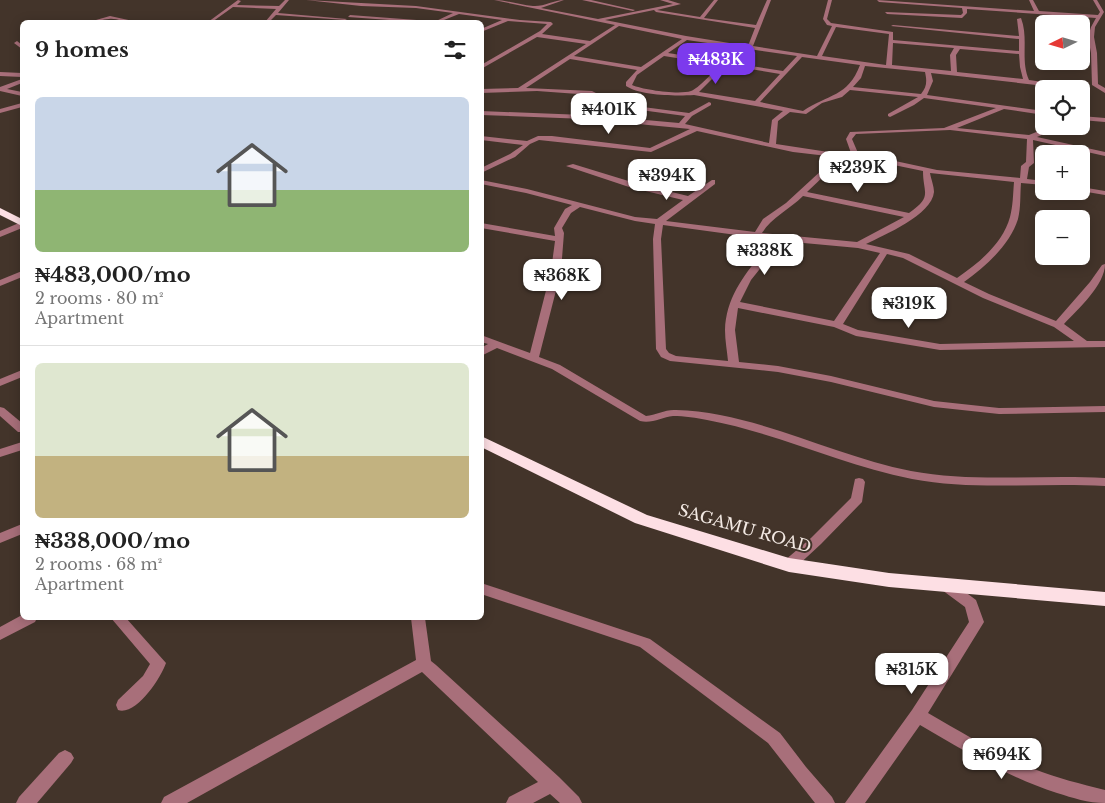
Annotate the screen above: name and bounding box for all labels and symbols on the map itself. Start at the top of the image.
north arrow [1035,15,1090,70]
pin: ₦483K [681,42,751,85]
pin: ₦401K [574,92,644,135]
pin: ₦239K [823,150,893,193]
pin: ₦394K [632,158,702,201]
pin: ₦338K [730,234,800,276]
pin: ₦368K [527,258,597,301]
pin: ₦319K [874,286,944,329]
street label: SAGAMU ROAD [676,499,814,557]
pin: ₦315K [877,652,947,695]
pin: ₦694K [967,738,1037,780]

